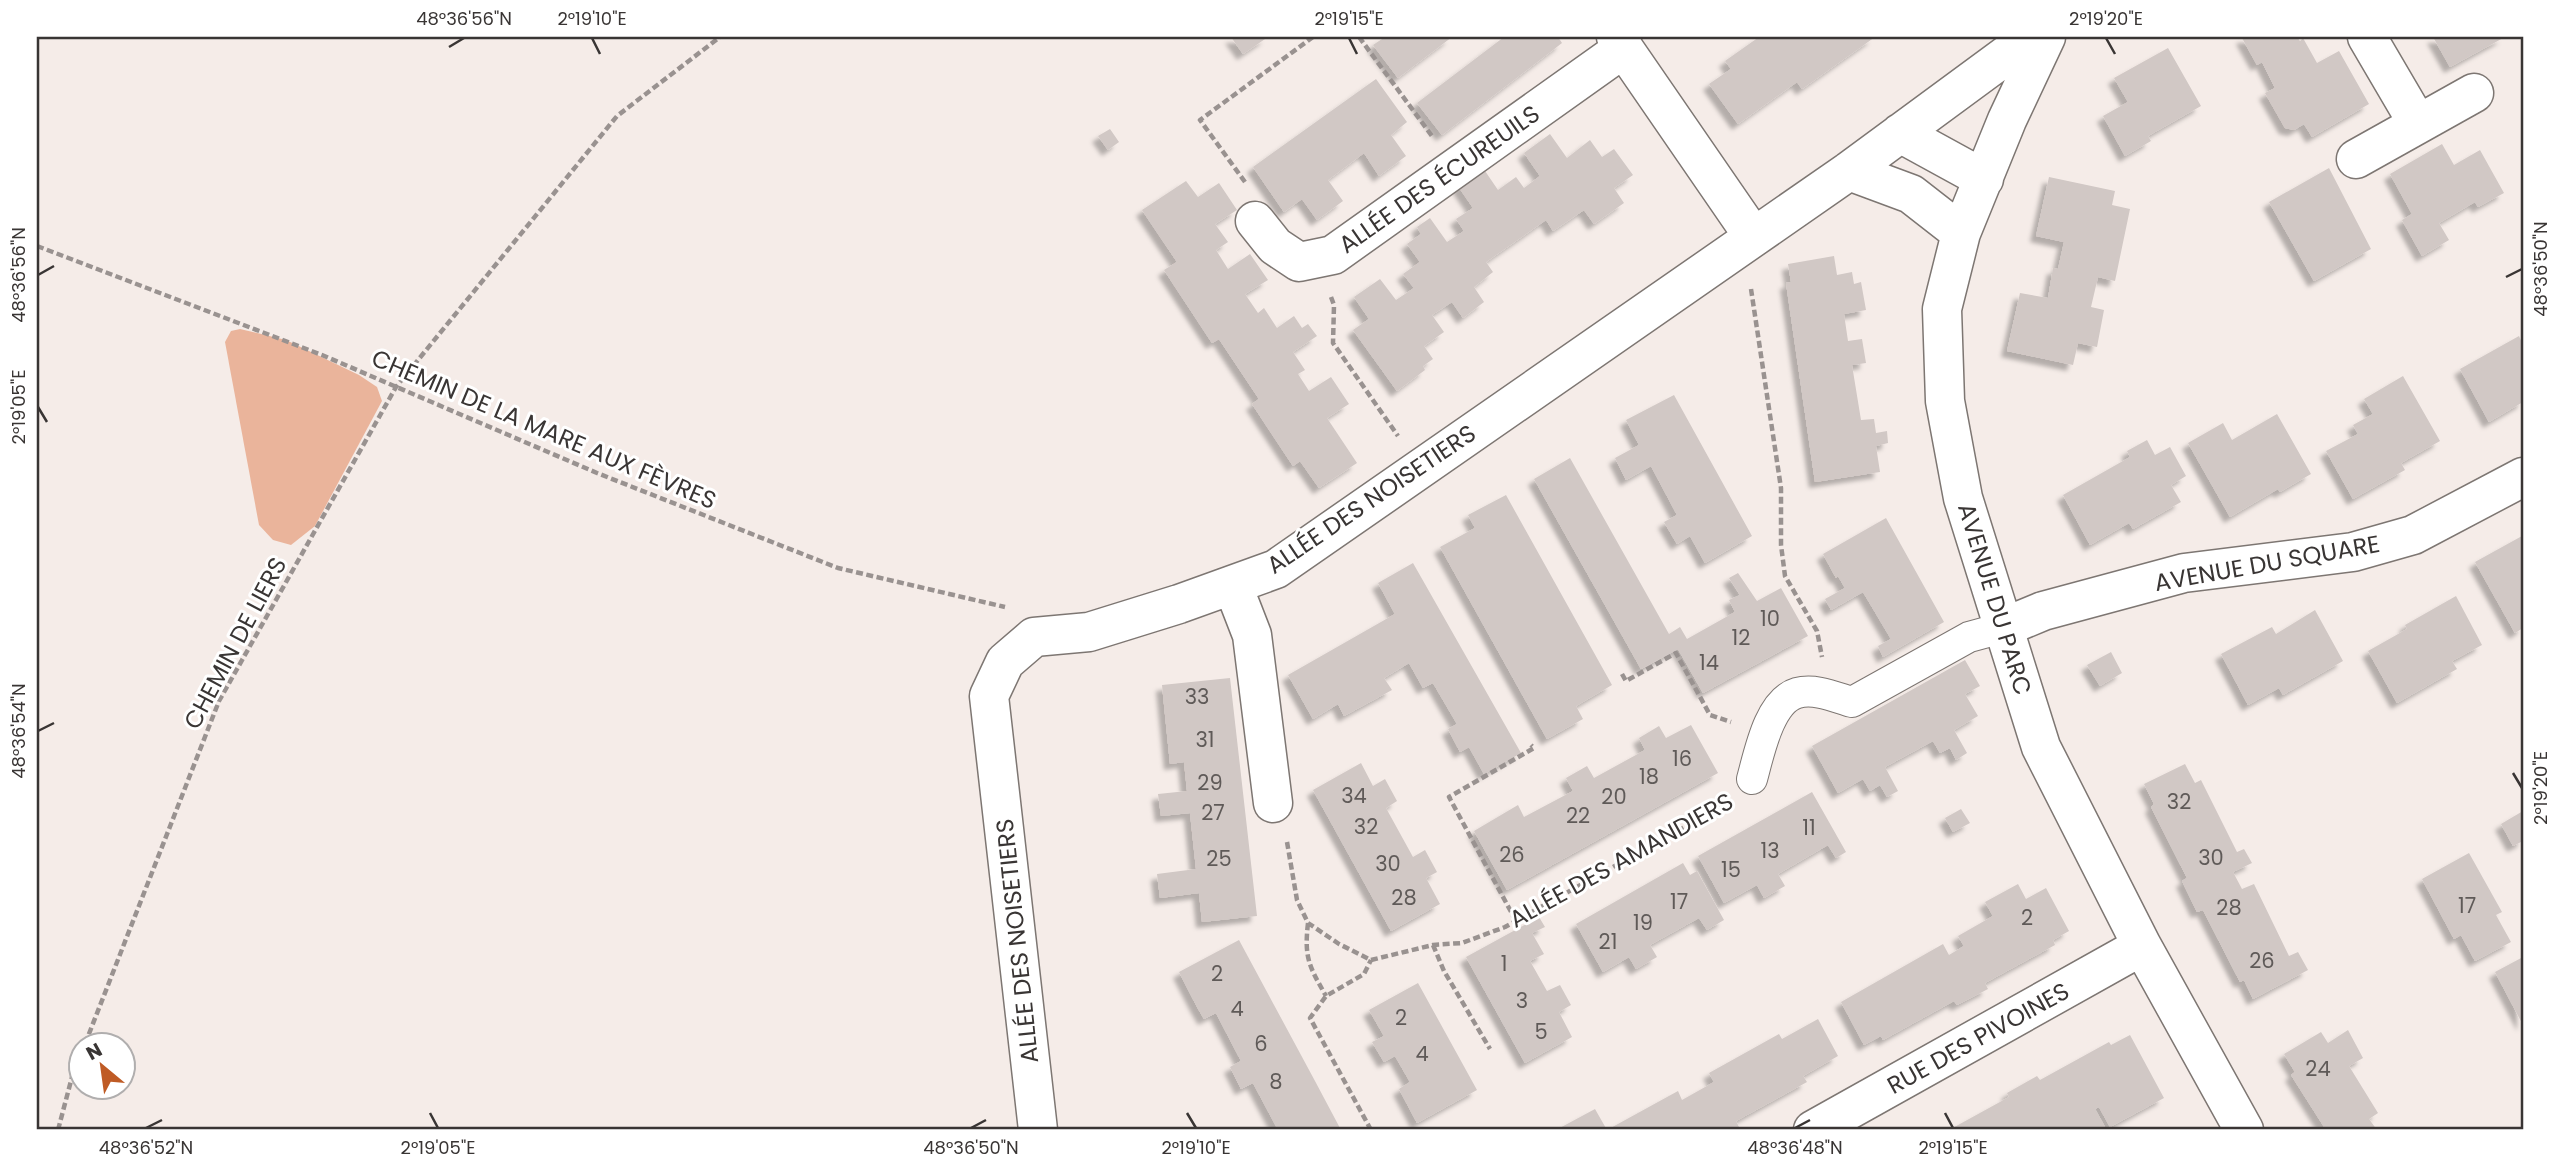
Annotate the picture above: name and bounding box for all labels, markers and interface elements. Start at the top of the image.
text: 48°36'56"N [416,6,512,31]
text: 2°19'10"E [557,6,627,31]
text: 2°19'15"E [1314,6,1384,31]
text: 2°19'20"E [2069,6,2143,31]
street label: ALLÉE DES ÉCUREUILS [1332,97,1546,261]
text: 48°36'50"N [2528,221,2553,317]
text: 48°36'56"N [6,227,31,323]
street label: CHEMIN DE LA MARE AUX FÈVRES [367,341,721,517]
text: 2°19'05"E [6,370,31,444]
street label: ALLÉE DES NOISETIERS [1260,417,1482,581]
street label: AVENUE DU PARC [1950,499,2040,699]
street label: AVENUE DU SQUARE [2152,527,2382,599]
street label: CHEMIN DE LIERS [176,551,294,735]
house number: 10 [1760,604,1780,633]
house number: 12 [1732,623,1750,652]
house number: 14 [1699,648,1719,677]
house number: 33 [1185,682,1209,711]
text: 48°36'54"N [6,683,31,779]
house number: 31 [1195,725,1215,754]
house number: 16 [1672,744,1692,773]
text: 2°19'20"E [2528,751,2553,825]
house number: 18 [1639,762,1659,791]
house number: 29 [1197,768,1223,797]
house number: 34 [1341,781,1367,810]
house number: 20 [1601,782,1627,811]
street label: ALLÉE DES AMANDIERS [1503,785,1739,935]
house number: 32 [2167,787,2191,816]
house number: 27 [1201,798,1225,827]
house number: 22 [1566,801,1590,830]
house number: 32 [1354,812,1378,841]
house number: 11 [1802,813,1816,842]
street label: ALLÉE DES NOISETIERS [988,817,1046,1065]
house number: 13 [1760,836,1780,865]
house number: 26 [1499,840,1525,869]
house number: 30 [2198,843,2224,872]
house number: 25 [1206,844,1232,873]
house number: 30 [1375,849,1401,878]
house number: 15 [1721,855,1741,884]
house number: 28 [1391,883,1417,912]
house number: 17 [1670,887,1688,916]
house number: 17 [2458,891,2476,920]
house number: 28 [2216,893,2242,922]
house number: 2 [2021,903,2033,932]
house number: 19 [1633,908,1653,937]
house number: 21 [1599,927,1617,956]
house number: 26 [2249,946,2275,975]
house number: 1 [1501,949,1507,978]
house number: 2 [1211,959,1223,988]
street label: RUE DES PIVOINES [1881,974,2075,1102]
house number: 3 [1516,986,1528,1015]
house number: 4 [1230,994,1244,1023]
house number: 2 [1395,1003,1407,1032]
house number: 5 [1534,1017,1548,1046]
house number: 6 [1254,1029,1268,1058]
north arrow [66,1030,136,1100]
text: N [81,1036,107,1067]
house number: 4 [1415,1039,1429,1068]
house number: 24 [2305,1054,2331,1083]
house number: 8 [1269,1067,1283,1096]
text: 48°36'52"N [99,1135,193,1160]
text: 2°19'05"E [401,1135,475,1160]
text: 48°36'50"N [923,1135,1019,1160]
text: 2°19'10"E [1161,1135,1231,1160]
text: 48°36'48"N [1747,1135,1843,1160]
text: 2°19'15"E [1918,1135,1988,1160]

